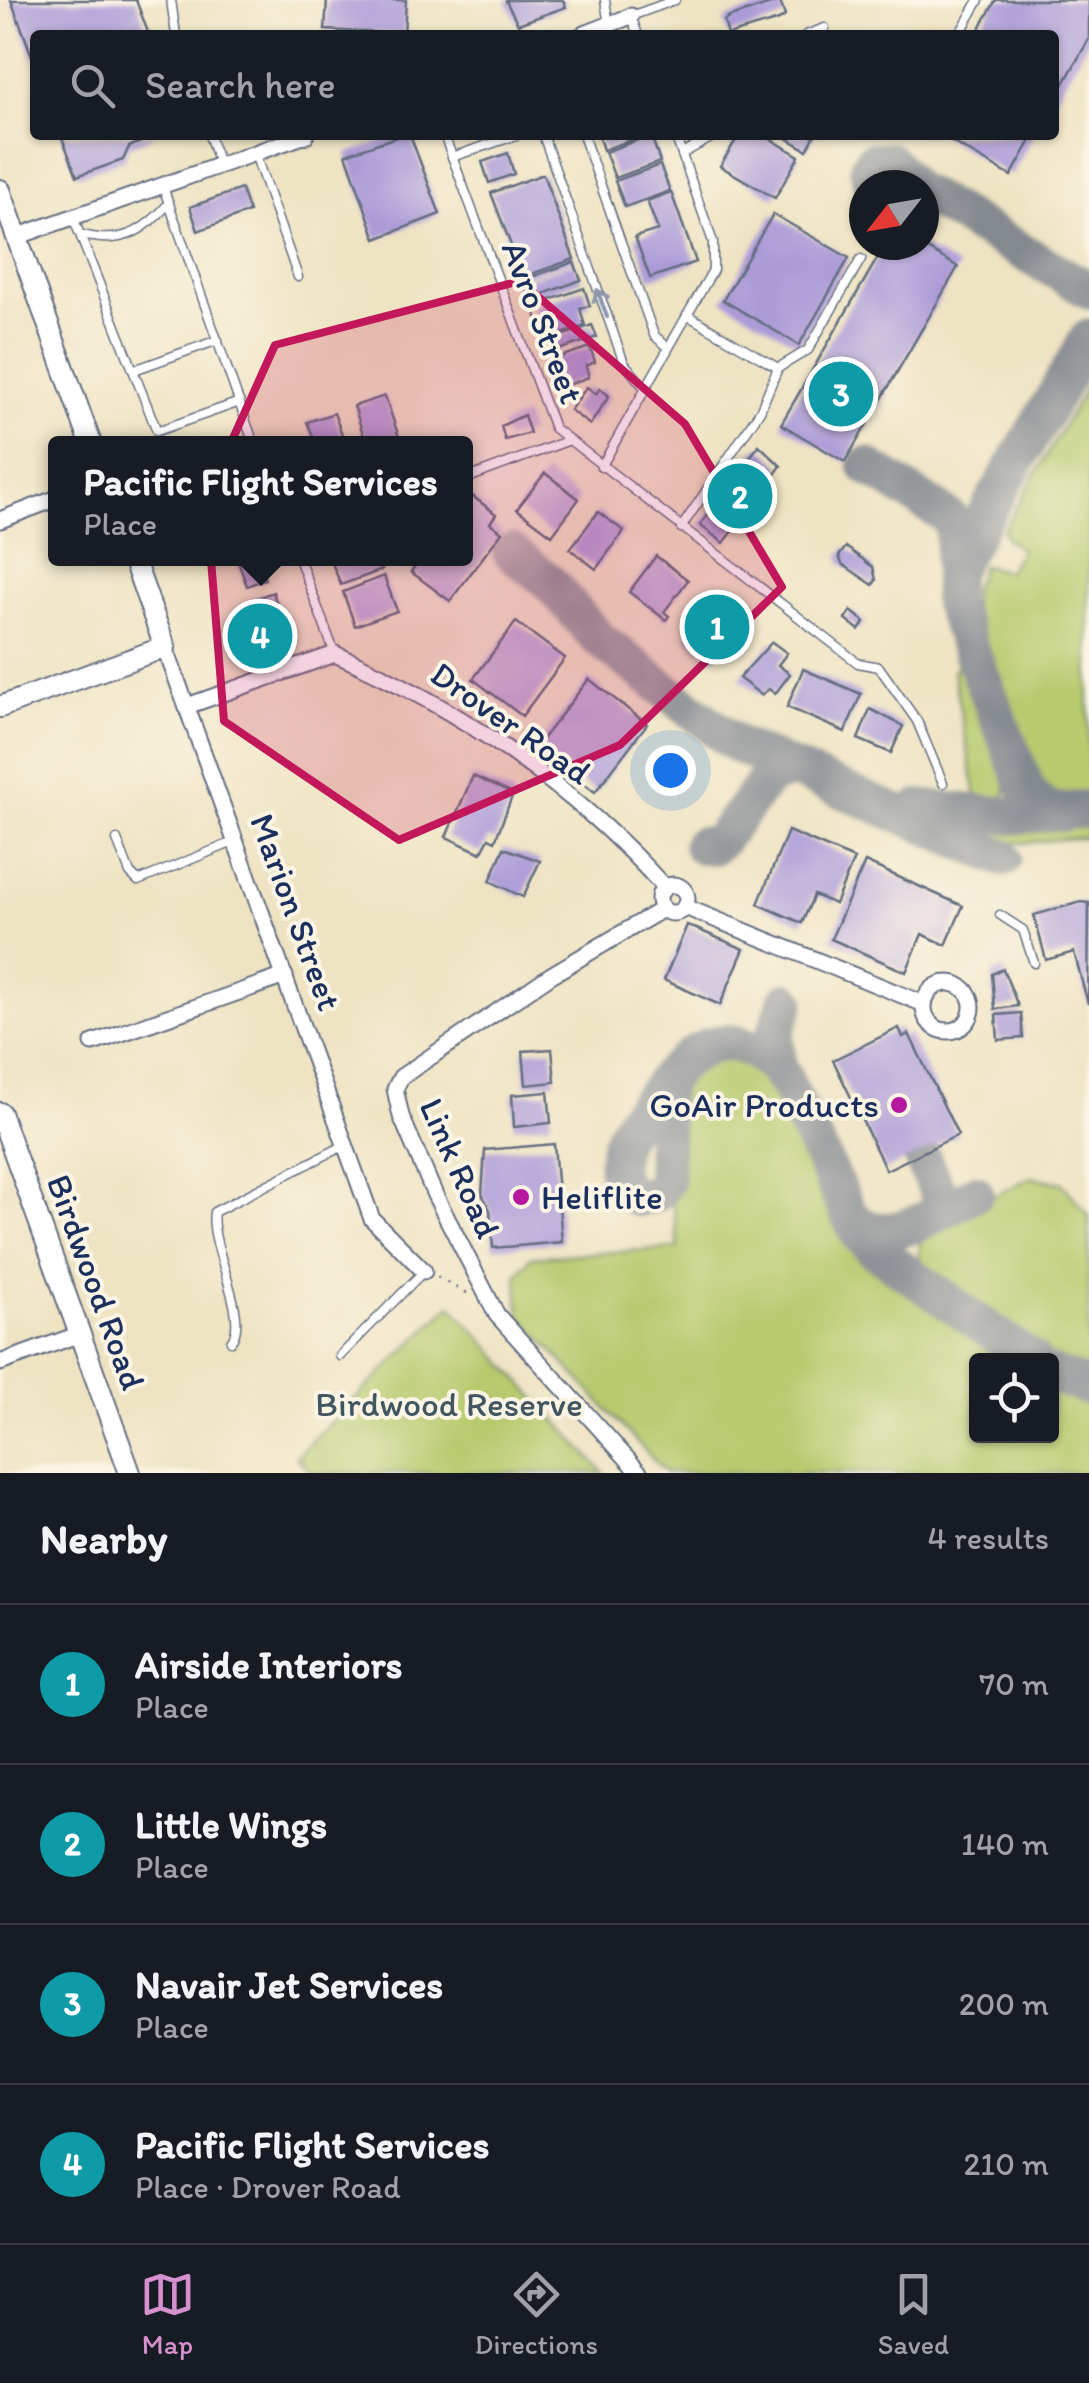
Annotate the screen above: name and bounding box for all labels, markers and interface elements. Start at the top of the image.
search box [30,30,1059,140]
icon: search [65,58,120,113]
text: Search here [145,62,336,108]
north arrow [849,170,939,260]
street label: Avro Street [493,235,593,409]
one-way arrow [592,288,610,319]
pin: 3 [808,356,874,432]
popup [48,436,473,566]
pin: 2 [708,458,772,534]
text: Pacific Flight Services [83,459,438,505]
text: Place [83,505,157,543]
pin: 1 [684,590,750,664]
pin: 4 [228,598,292,674]
street label: Drover Road [423,652,599,794]
your location [645,745,696,796]
street label: Marion Street [241,808,351,1016]
place label: GoAir Products [649,1084,879,1126]
street label: Link Road [411,1091,509,1245]
marker: GoAir Products [888,1094,910,1116]
street label: Birdwood Road [38,1169,154,1395]
place label: Heliflite [541,1176,663,1218]
marker: Heliflite [510,1186,532,1208]
map controls [969,1353,1059,1443]
button: locate [969,1353,1059,1443]
park label: Birdwood Reserve [315,1383,583,1425]
text: Nearby [40,1513,167,1564]
text: 4 results [928,1519,1049,1557]
text: Airside Interiors [135,1642,402,1688]
text: 1 [65,1665,80,1703]
text: 70 m [979,1665,1049,1703]
text: Place [135,1688,209,1726]
text: Little Wings [135,1802,327,1848]
text: 2 [64,1825,81,1863]
text: 140 m [961,1825,1049,1863]
text: Place [135,1848,209,1886]
text: Navair Jet Services [135,1962,443,2008]
text: 3 [64,1985,81,2023]
text: 200 m [959,1985,1049,2023]
text: Place [135,2008,209,2046]
text: Pacific Flight Services [135,2122,489,2168]
text: 4 [63,2145,82,2183]
text: 210 m [963,2145,1049,2183]
text: Place · Drover Road [135,2168,401,2206]
tab: Map [140,2267,195,2361]
tab: Directions [475,2267,598,2361]
tab: Saved [878,2267,949,2361]

